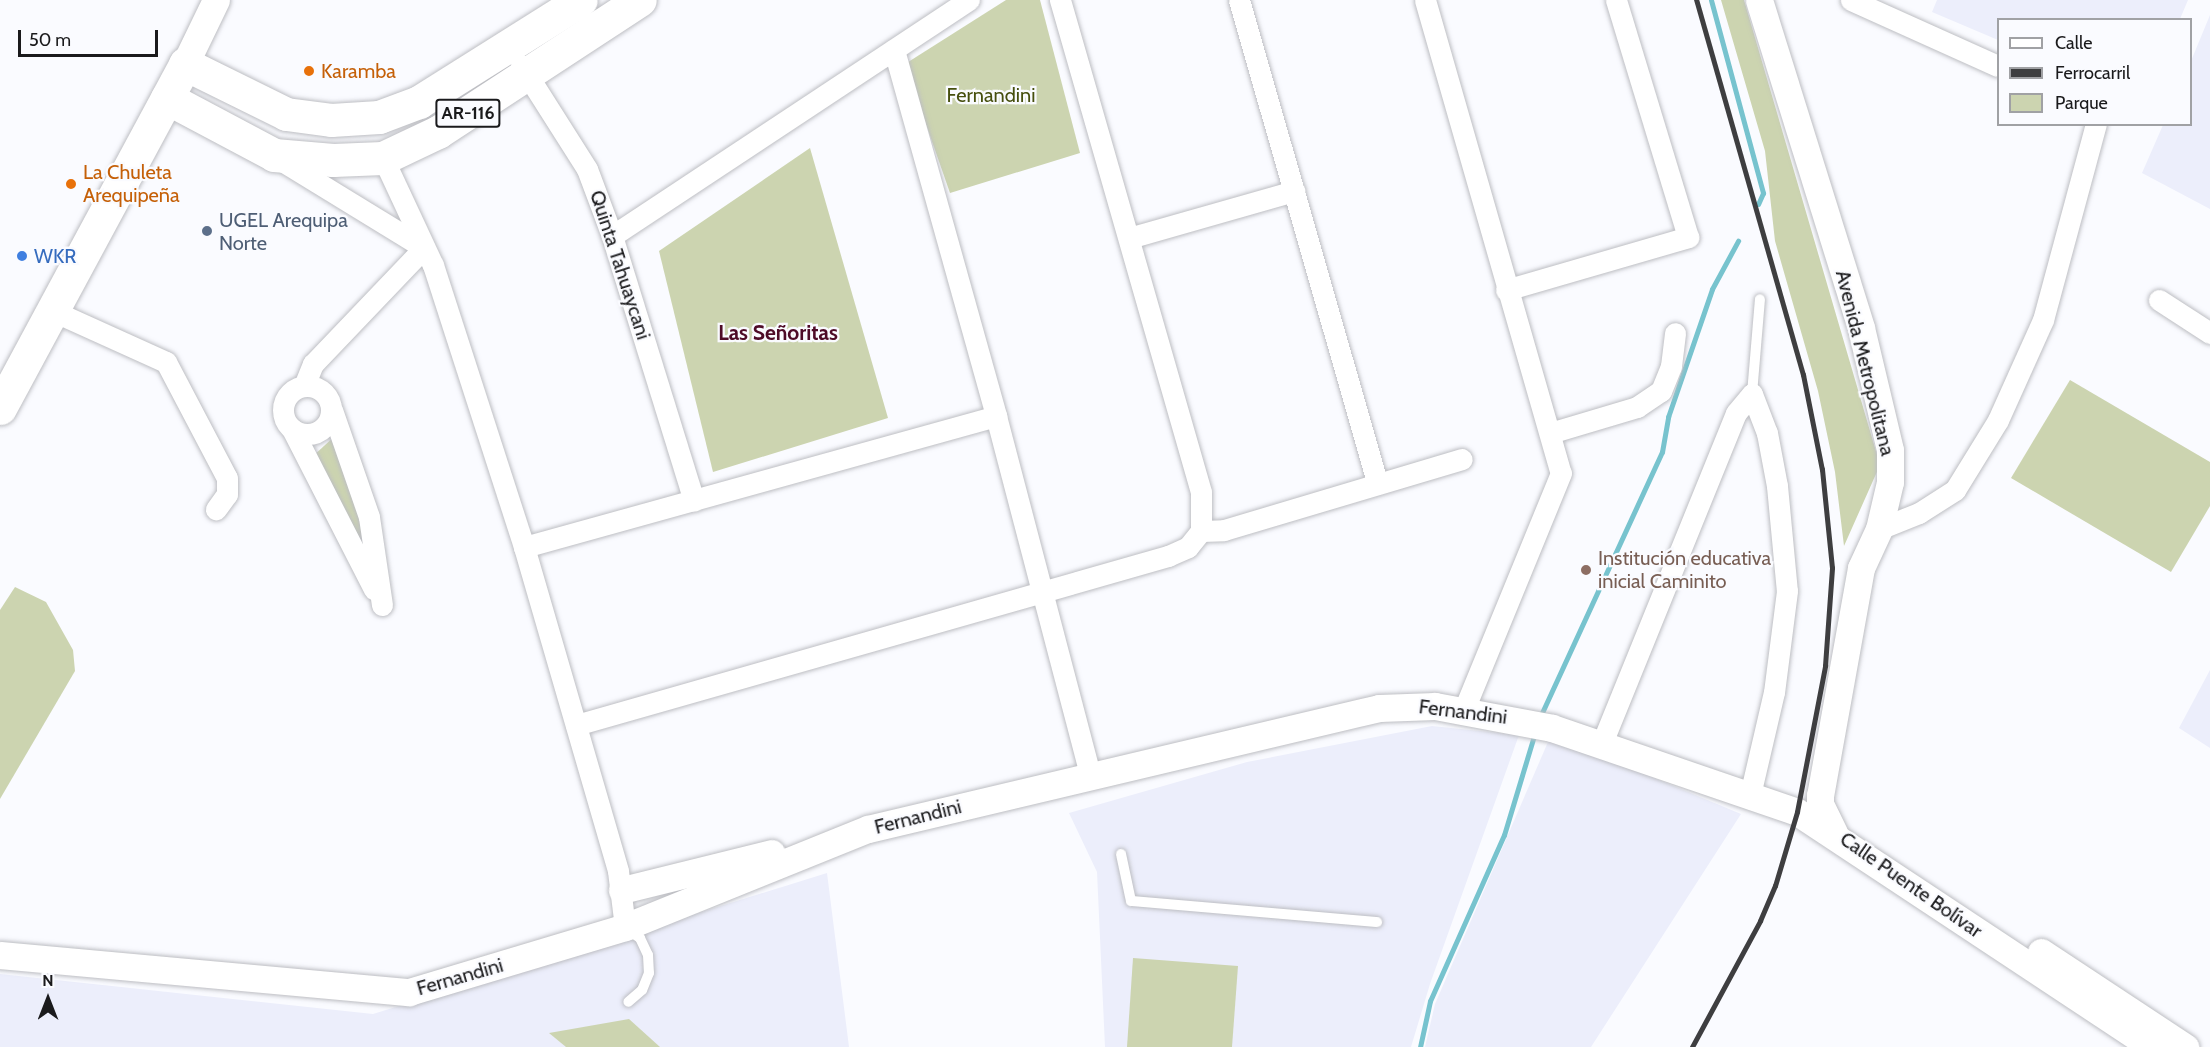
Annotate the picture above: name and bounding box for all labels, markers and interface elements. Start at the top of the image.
scale bar [21,18,160,56]
legend [1997,18,2192,126]
text: 50 m [29,29,71,51]
text: Calle [2055,32,2092,54]
place label: Karamba [321,59,396,83]
text: Ferrocarril [2055,62,2130,84]
marker: Karamba [302,64,316,78]
park label: Fernandini [947,83,1035,107]
text: Parque [2055,92,2108,114]
road number: AR-116 [435,98,501,128]
place label: La Chuleta Arequipeña [83,160,180,207]
marker: La Chuleta Arequipeña [64,177,78,191]
street label: Quinta Tahuaycani [585,187,655,343]
place label: UGEL Arequipa Norte [219,208,348,255]
marker: UGEL Arequipa Norte [200,224,214,238]
place label: WKR [34,244,76,268]
marker: WKR [15,249,29,263]
street label: Avenida Metropolitana [1830,268,1900,458]
district label: Las Señoritas [718,320,838,346]
place label: Institución educativa inicial Caminito [1598,546,1771,593]
marker: Institución educativa inicial Caminito [1579,563,1593,577]
street label: Fernandini [1417,695,1509,729]
street label: Fernandini [872,795,964,839]
street label: Calle Puente Bolívar [1835,827,1987,943]
street label: Fernandini [414,953,506,1001]
north arrow [18,969,78,1029]
text: N [42,971,54,990]

